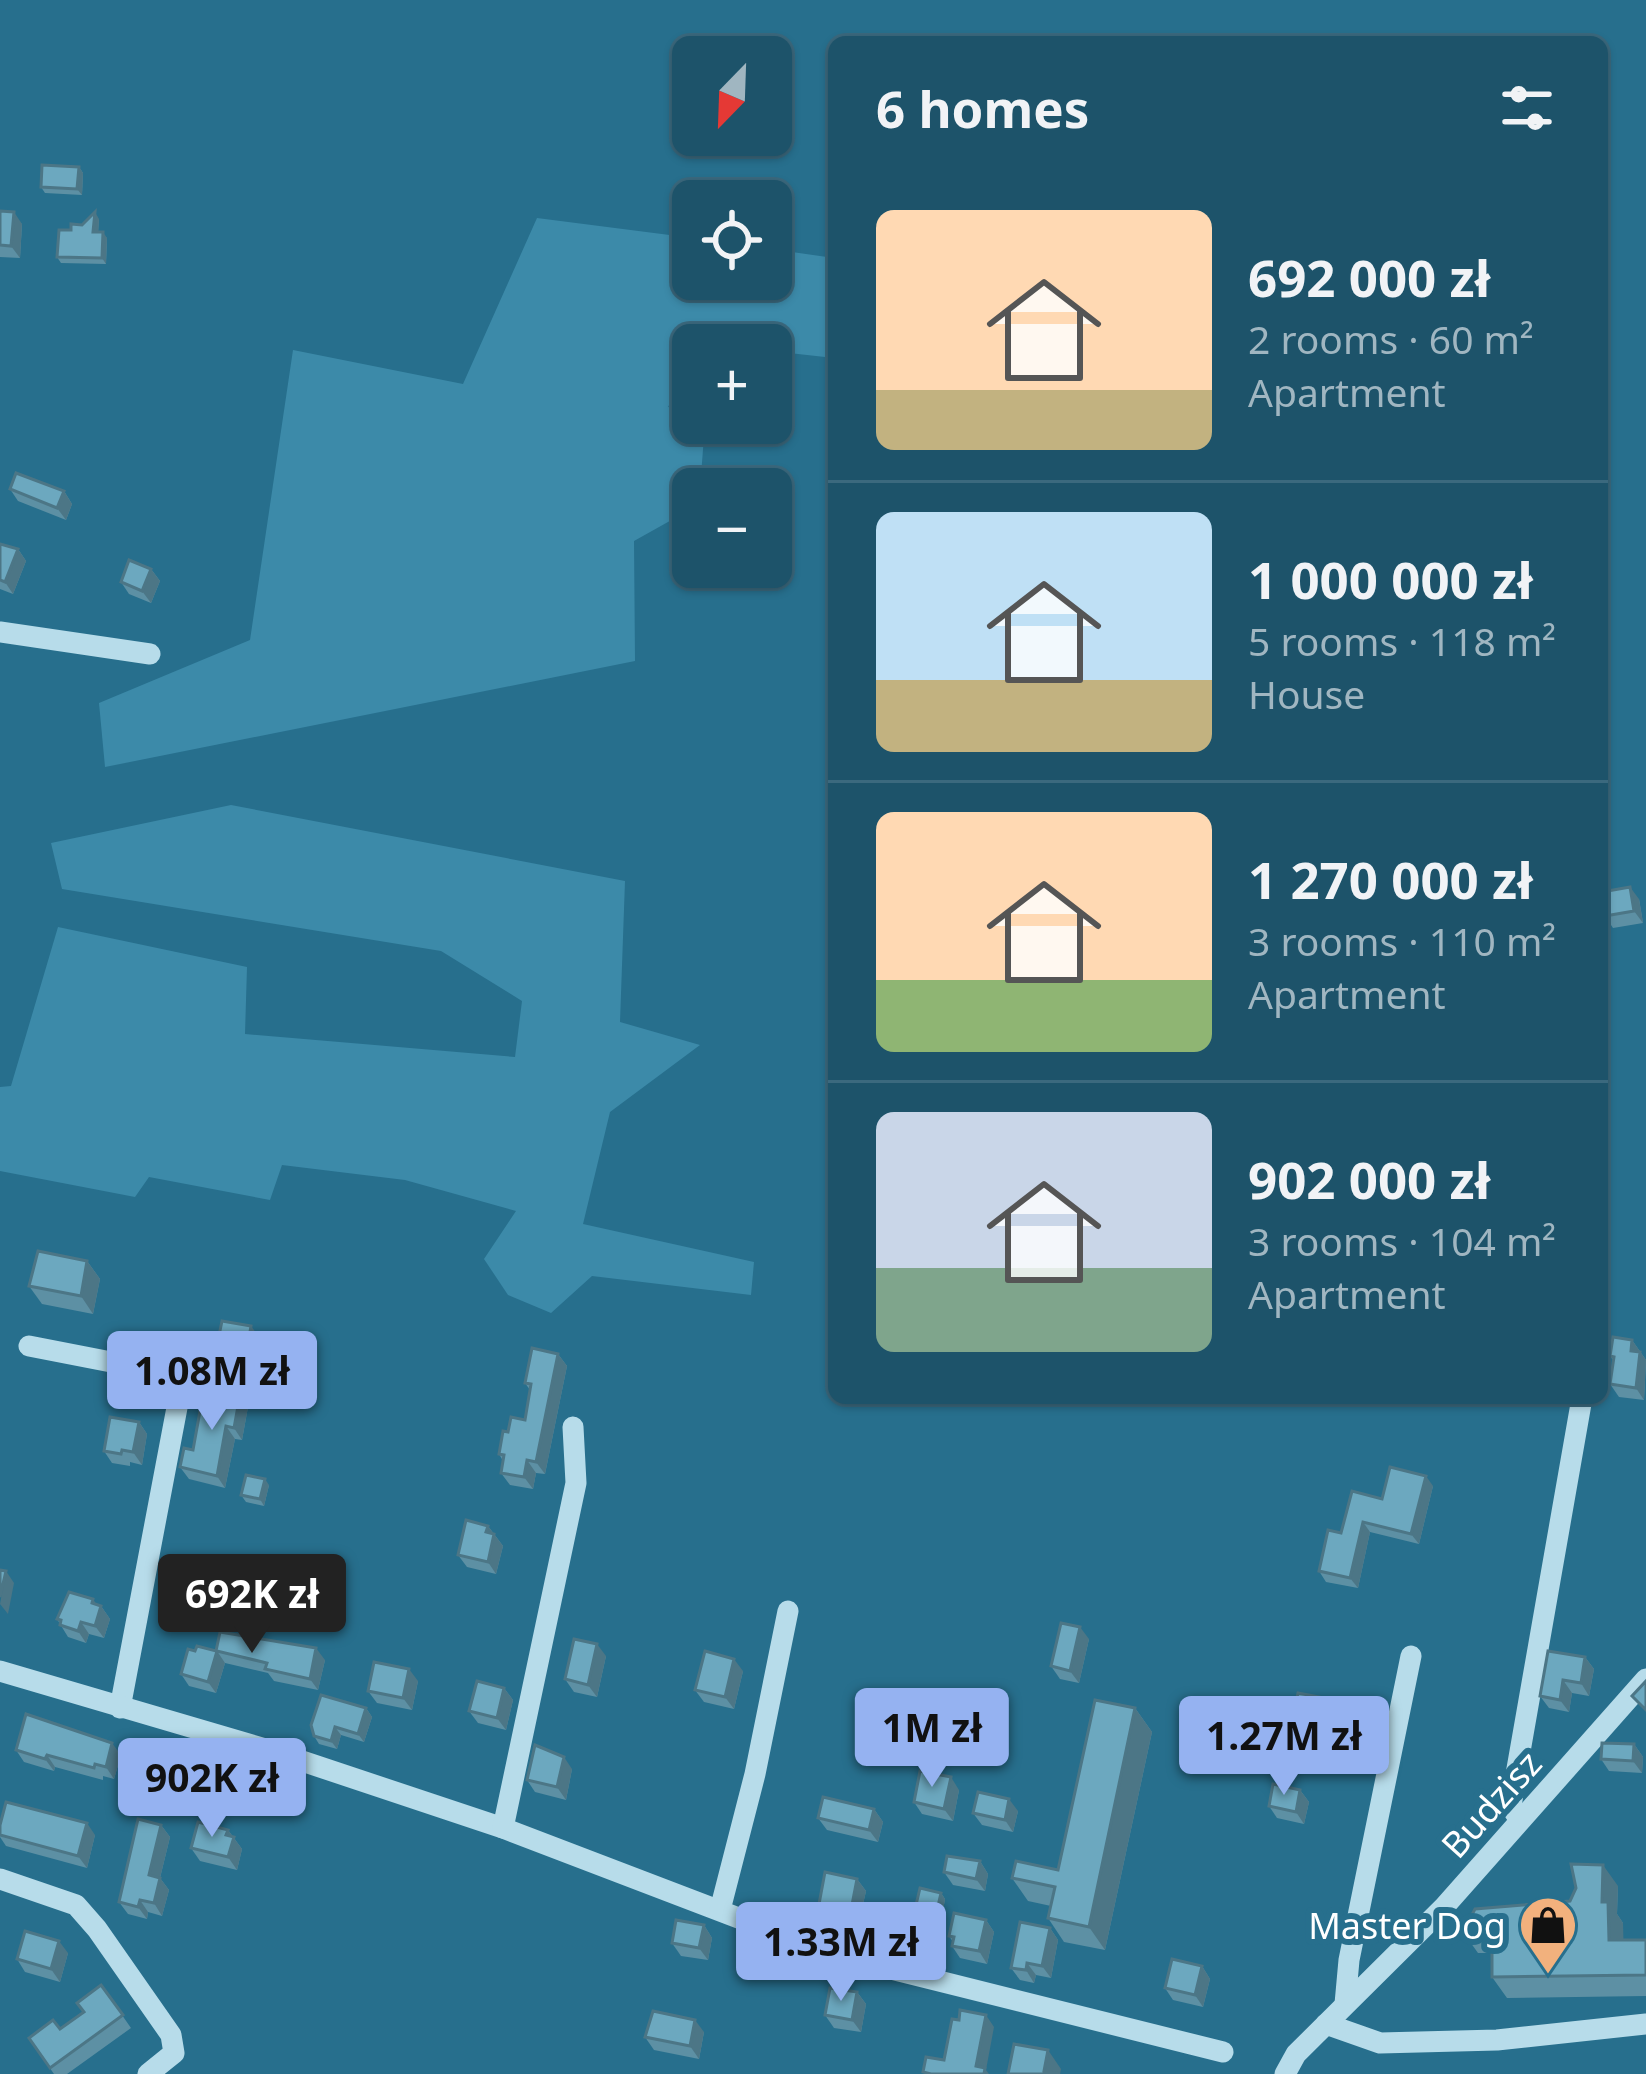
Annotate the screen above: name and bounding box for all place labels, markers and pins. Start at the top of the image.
pin: 1.08M zł [88,1331,336,1433]
pin: 692K zł [141,1554,363,1656]
pin: 1M zł [848,1688,1016,1790]
pin: 1.27M zł [1160,1696,1408,1798]
pin: 902K zł [101,1738,323,1840]
shop icon: Master Dog [1517,1894,1579,1976]
place label: Master Dog [1308,1901,1506,1950]
pin: 1.33M zł [717,1902,965,2004]

